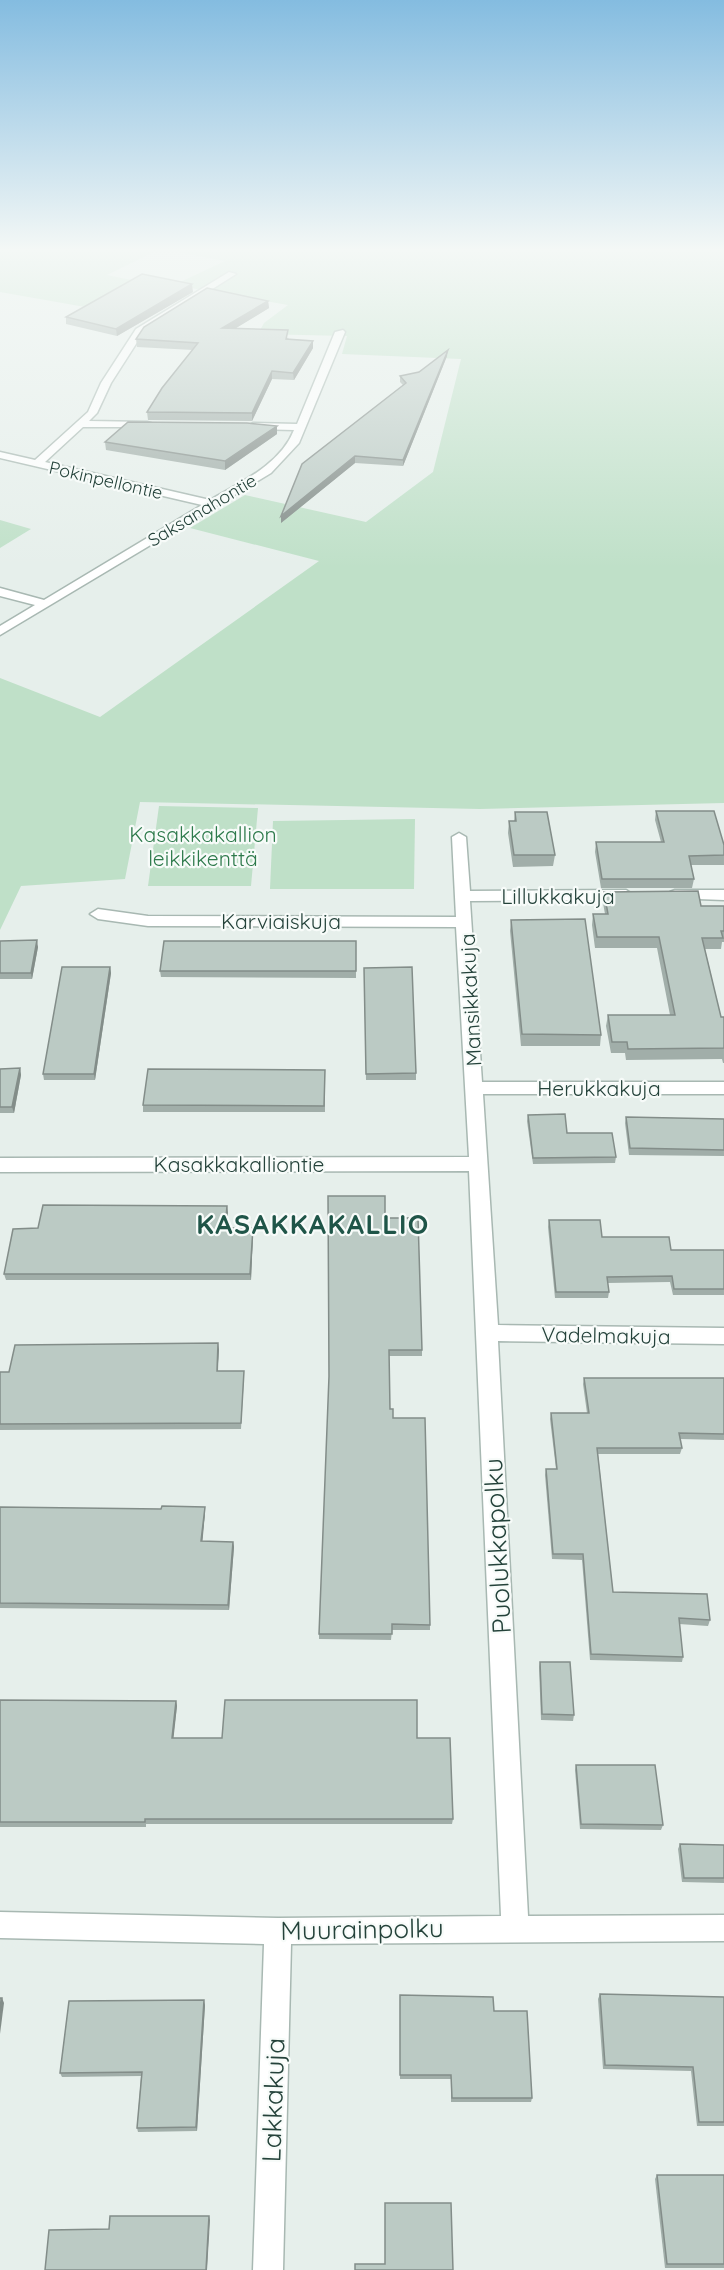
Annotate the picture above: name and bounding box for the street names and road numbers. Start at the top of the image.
street label: Pokinpellontie [47,456,165,504]
street label: Saksanahontie [143,468,261,552]
street label: Lillukkakuja [501,883,615,909]
street label: Karviaiskuja [221,908,341,934]
street label: Mansikkakuja [454,933,486,1067]
street label: Herukkakuja [537,1075,661,1101]
street label: Kasakkakalliontie [154,1151,324,1177]
street label: Vadelmakuja [541,1321,671,1349]
street label: Puolukkapolku [476,1457,518,1635]
street label: Muurainpolku [280,1911,444,1947]
street label: Lakkakuja [254,2037,292,2163]

